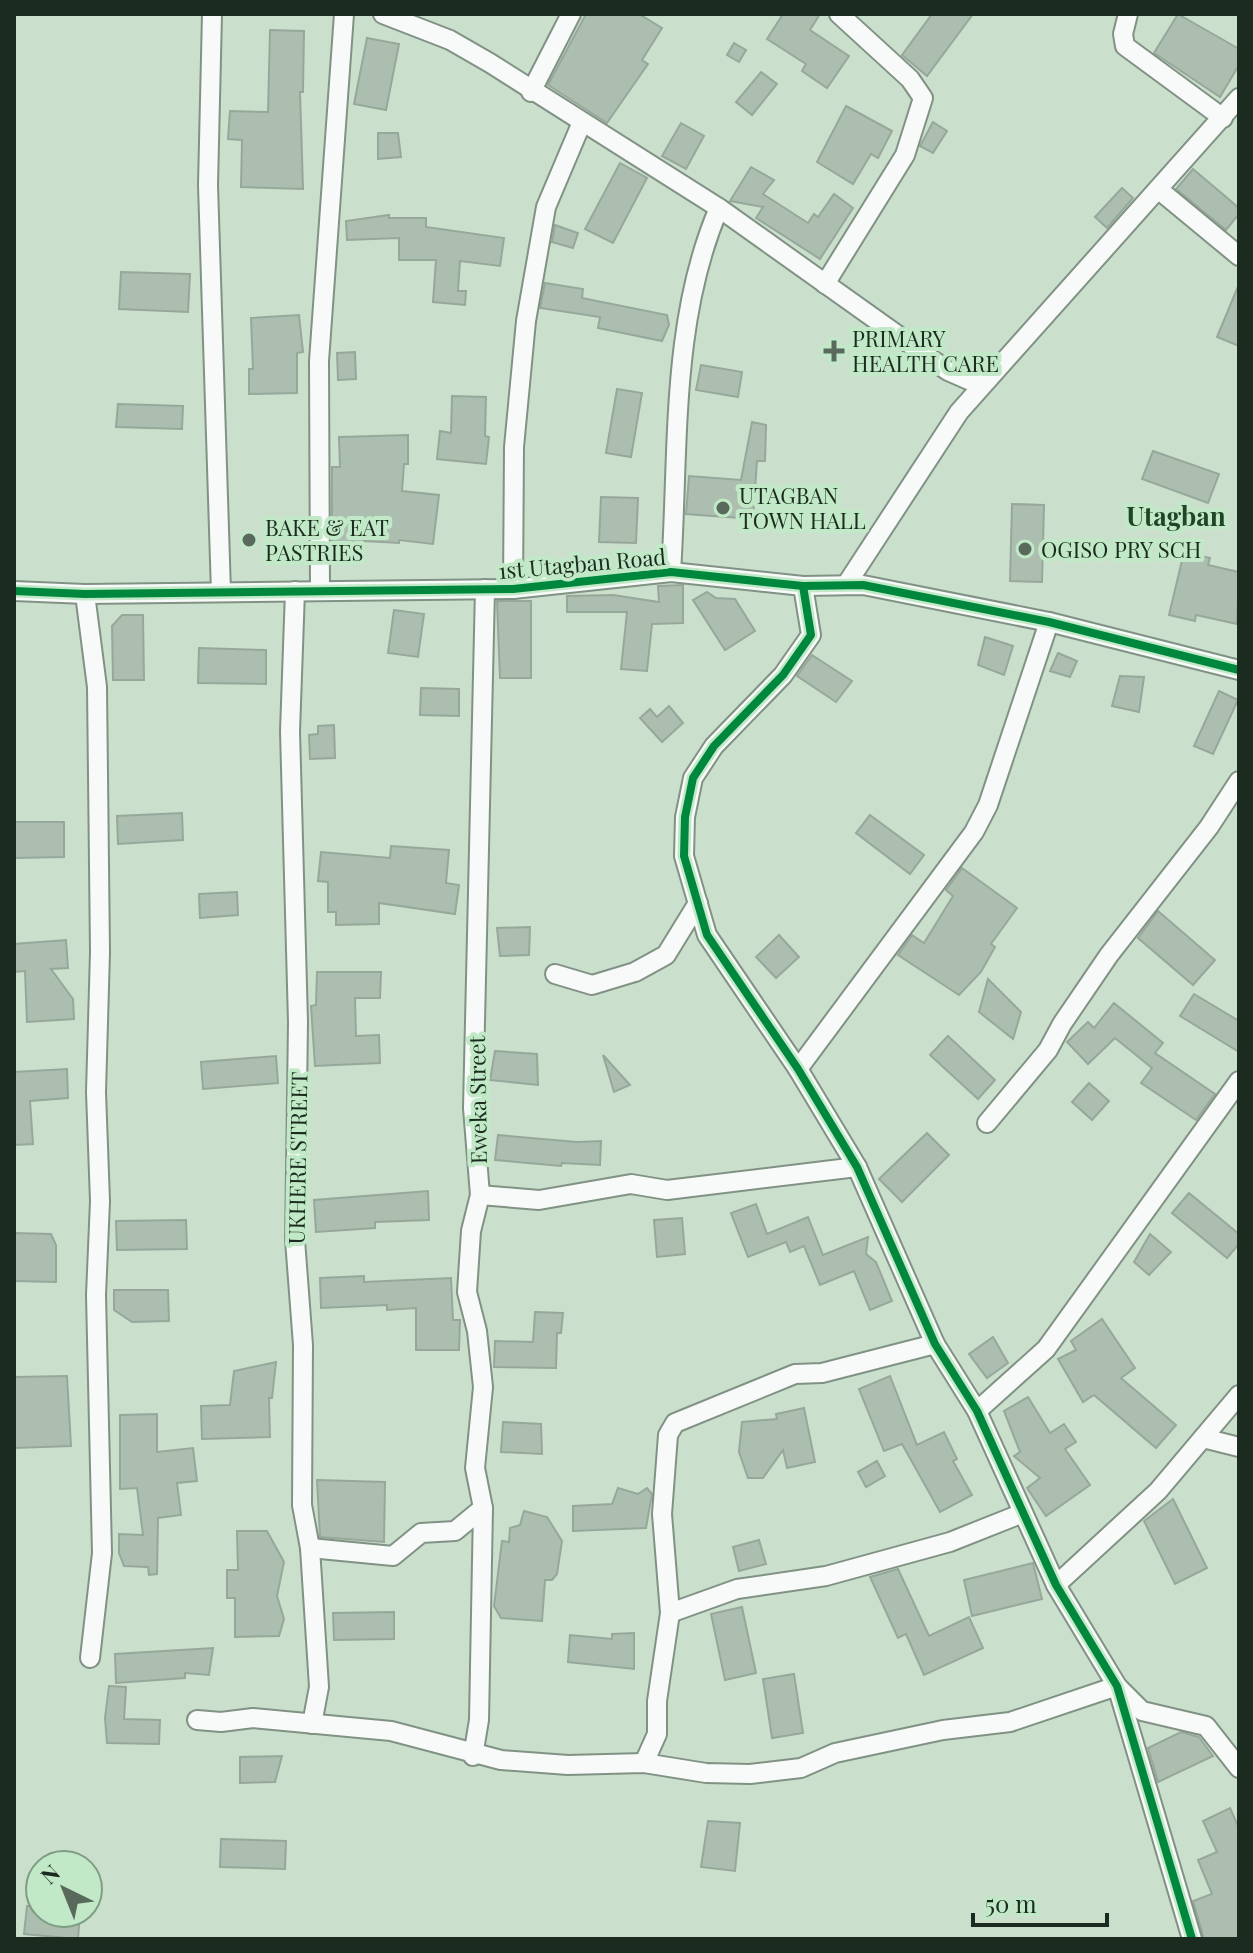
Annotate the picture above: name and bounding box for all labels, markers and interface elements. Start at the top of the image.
place label: PRIMARY HEALTH CARE [852,323,999,378]
marker: PRIMARY HEALTH CARE [823,340,845,362]
place label: UTAGBAN TOWN HALL [739,480,866,535]
district label: Utagban [1126,498,1226,533]
marker: UTAGBAN TOWN HALL [714,499,732,517]
place label: BAKE & EAT PASTRIES [265,512,389,567]
marker: BAKE & EAT PASTRIES [240,531,258,549]
place label: OGISO PRY SCH [1041,534,1201,564]
marker: OGISO PRY SCH [1016,540,1034,558]
street label: 1st Utagban Road [497,541,667,585]
street label: Eweka Street [461,1034,493,1164]
street label: UKHERE STREET [280,1071,314,1245]
north arrow [24,1849,104,1929]
text: N [34,1857,66,1890]
scale bar [973,1877,1107,1927]
text: 50 m [985,1887,1037,1919]

